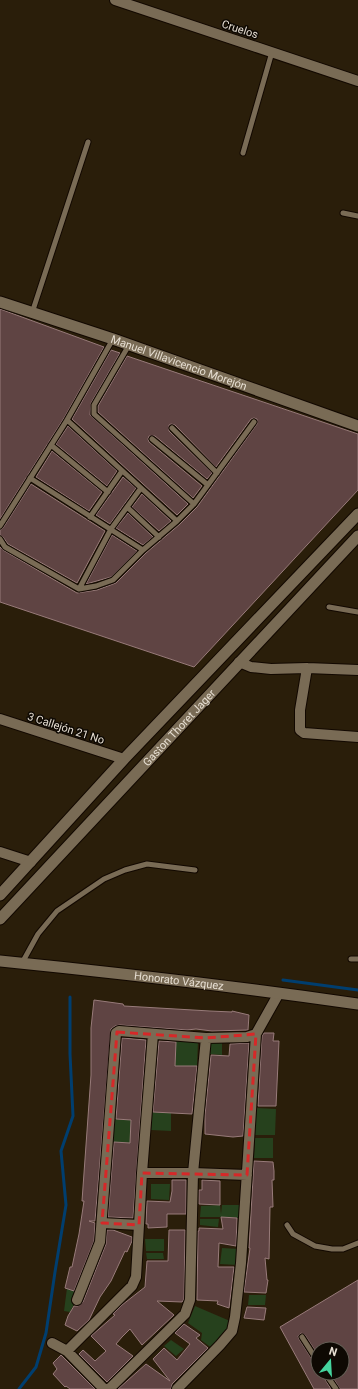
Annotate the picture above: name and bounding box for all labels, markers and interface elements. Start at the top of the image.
street label: Cruelos [220,18,260,42]
street label: Manuel Villavicencio Morejón [109,333,249,393]
street label: Gaston Thoret Jager [140,687,218,769]
street label: 3 Callejón 21 No [26,710,106,747]
street label: Honorato Vázquez [133,969,225,993]
north arrow [310,1341,350,1381]
text: N [327,1345,339,1359]

